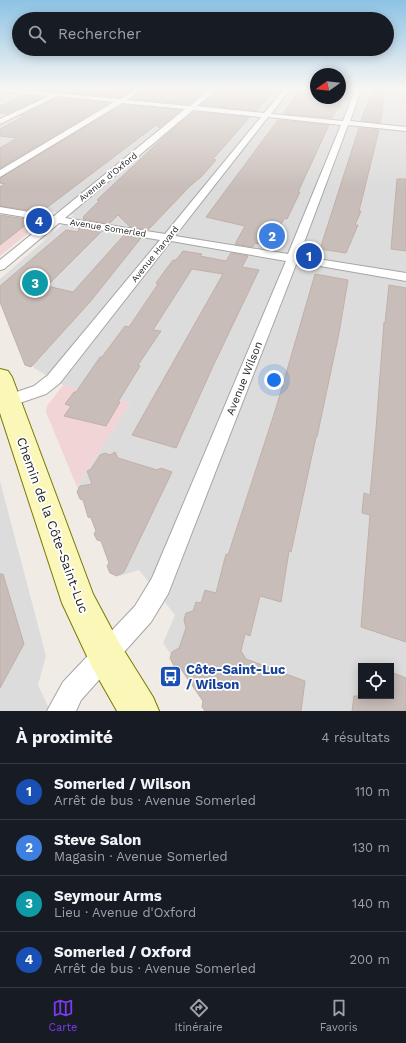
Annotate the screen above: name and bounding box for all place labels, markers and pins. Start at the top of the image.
pin: 4 [26,206,52,236]
pin: 2 [259,221,285,251]
pin: 1 [296,241,322,271]
pin: 3 [22,268,48,298]
place label: Côte-Saint-Luc / Wilson [186,662,286,692]
bus stop icon: Côte-Saint-Luc / Wilson [158,663,184,689]

